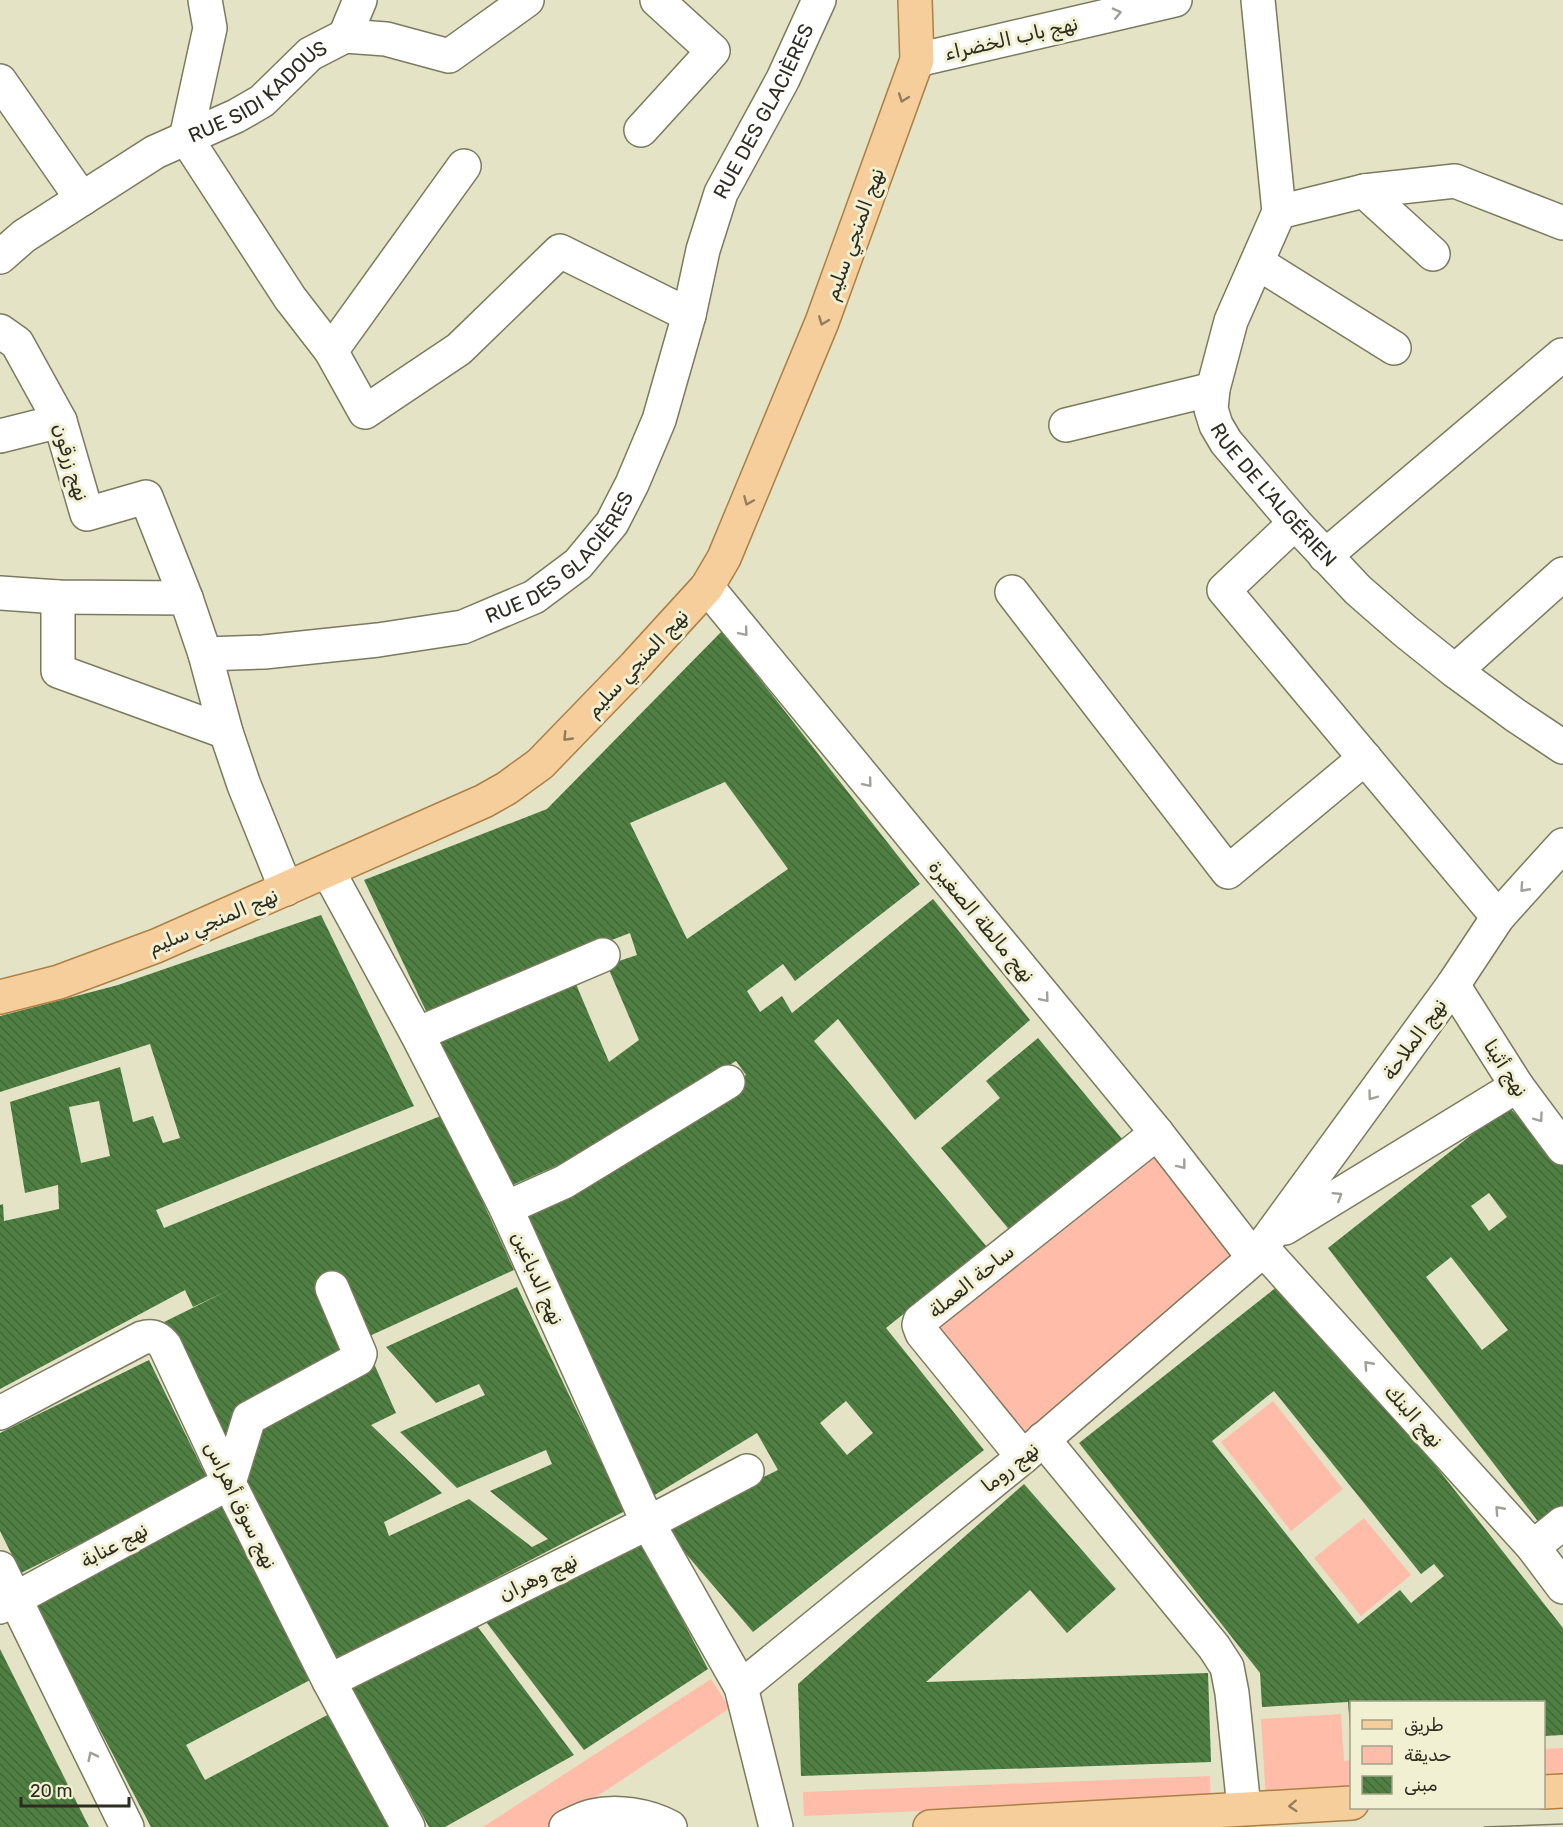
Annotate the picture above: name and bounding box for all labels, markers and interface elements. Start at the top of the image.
one-way arrow [1112,8,1122,21]
street label: نهج باب الخضراء [942,11,1081,67]
street label: RUE DES GLACIÈRES [708,20,819,203]
street label: RUE SIDI KADOUS [185,35,331,148]
one-way arrow [898,92,911,103]
street label: نهج المنجي سليم [819,165,892,305]
one-way arrow [817,315,830,326]
street label: RUE DE L'ALGÉRIEN [1205,419,1342,572]
street label: نهج زرقون [46,420,94,504]
street label: RUE DES GLACIÈRES [482,487,638,628]
one-way arrow [743,495,755,506]
street label: نهج المنجي سليم [581,604,695,724]
one-way arrow [736,625,747,636]
one-way arrow [564,729,575,740]
one-way arrow [861,776,872,787]
street label: نهج مالطة الصغيرة [922,855,1040,988]
one-way arrow [1520,881,1531,892]
street label: نهج المنجي سليم [144,883,283,962]
one-way arrow [1038,991,1049,1002]
street label: نهج الملاحة [1376,994,1453,1086]
street label: نهج أثينا [1477,1035,1533,1102]
one-way arrow [1368,1090,1379,1101]
one-way arrow [1532,1111,1543,1122]
one-way arrow [1174,1158,1185,1169]
one-way arrow [1332,1191,1342,1203]
street label: نهج الدباغين [505,1227,569,1329]
street label: ساحة العملة [923,1239,1019,1323]
one-way arrow [1364,1361,1375,1372]
street label: نهج البنك [1378,1380,1448,1454]
street label: نهج سوق أهراس [198,1437,282,1574]
street label: نهج روما [976,1437,1045,1499]
one-way arrow [1495,1506,1506,1516]
street label: نهج عنابة [76,1517,153,1574]
street label: نهج وهران [495,1548,582,1608]
legend [1350,1701,1545,1809]
text: طريق [1404,1714,1444,1736]
text: حديقة [1404,1744,1451,1766]
one-way arrow [87,1751,99,1762]
scale bar [21,1770,129,1808]
text: مبنى [1404,1774,1438,1796]
text: 20 m [30,1780,72,1802]
one-way arrow [1289,1799,1298,1812]

